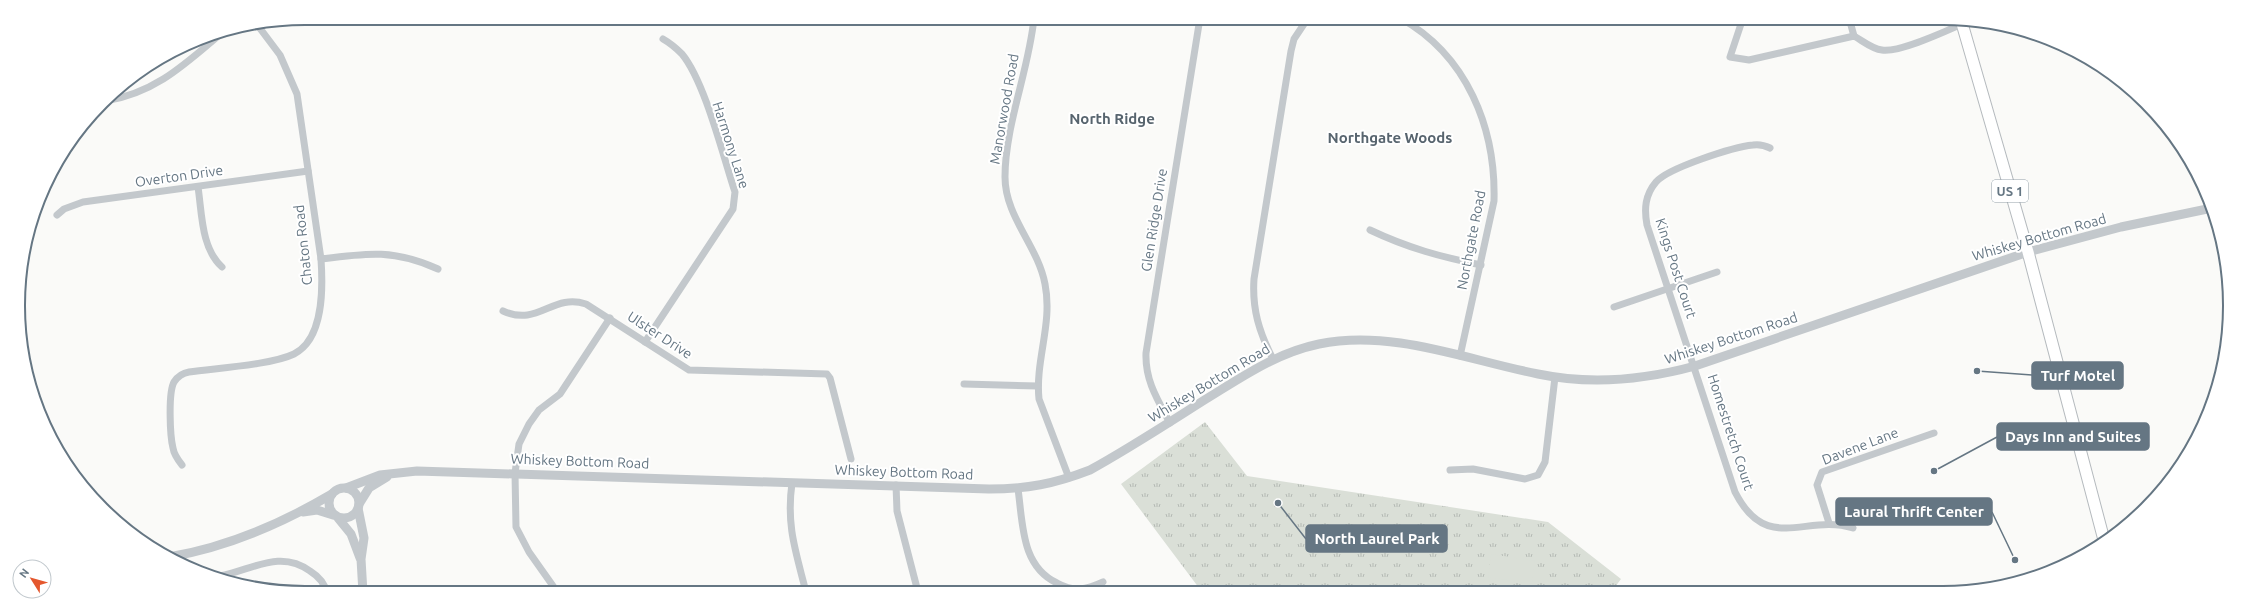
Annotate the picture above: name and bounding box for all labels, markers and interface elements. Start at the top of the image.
street label: Manorwood Road [986,52,1022,166]
street label: Harmony Lane [709,100,753,190]
district label: North Ridge [1069,110,1155,127]
district label: Northgate Woods [1328,129,1452,146]
street label: Overton Drive [134,162,224,190]
street label: Glen Ridge Drive [1138,167,1170,273]
road number: US 1 [1992,180,2028,202]
street label: Northgate Road [1454,189,1488,291]
street label: Chaton Road [291,204,315,286]
street label: Whiskey Bottom Road [1970,210,2108,264]
street label: Kings Post Court [1652,216,1700,321]
street label: Ulster Drive [625,308,695,362]
street label: Whiskey Bottom Road [1663,309,1799,367]
street label: Whiskey Bottom Road [1145,340,1273,426]
callout: Turf Motel [2032,362,2123,389]
text: Turf Motel [2041,367,2116,384]
street label: Homestretch Court [1705,372,1757,493]
callout: Days Inn and Suites [1997,423,2149,450]
street label: Davene Lane [1820,424,1900,468]
text: Days Inn and Suites [2005,428,2141,445]
street label: Whiskey Bottom Road [510,451,650,471]
street label: Whiskey Bottom Road [834,462,974,482]
callout: Laural Thrift Center [1836,498,1992,525]
text: Laural Thrift Center [1844,503,1985,520]
callout: North Laurel Park [1306,525,1447,552]
text: North Laurel Park [1314,530,1440,547]
north arrow [12,559,52,599]
text: N [17,566,31,580]

